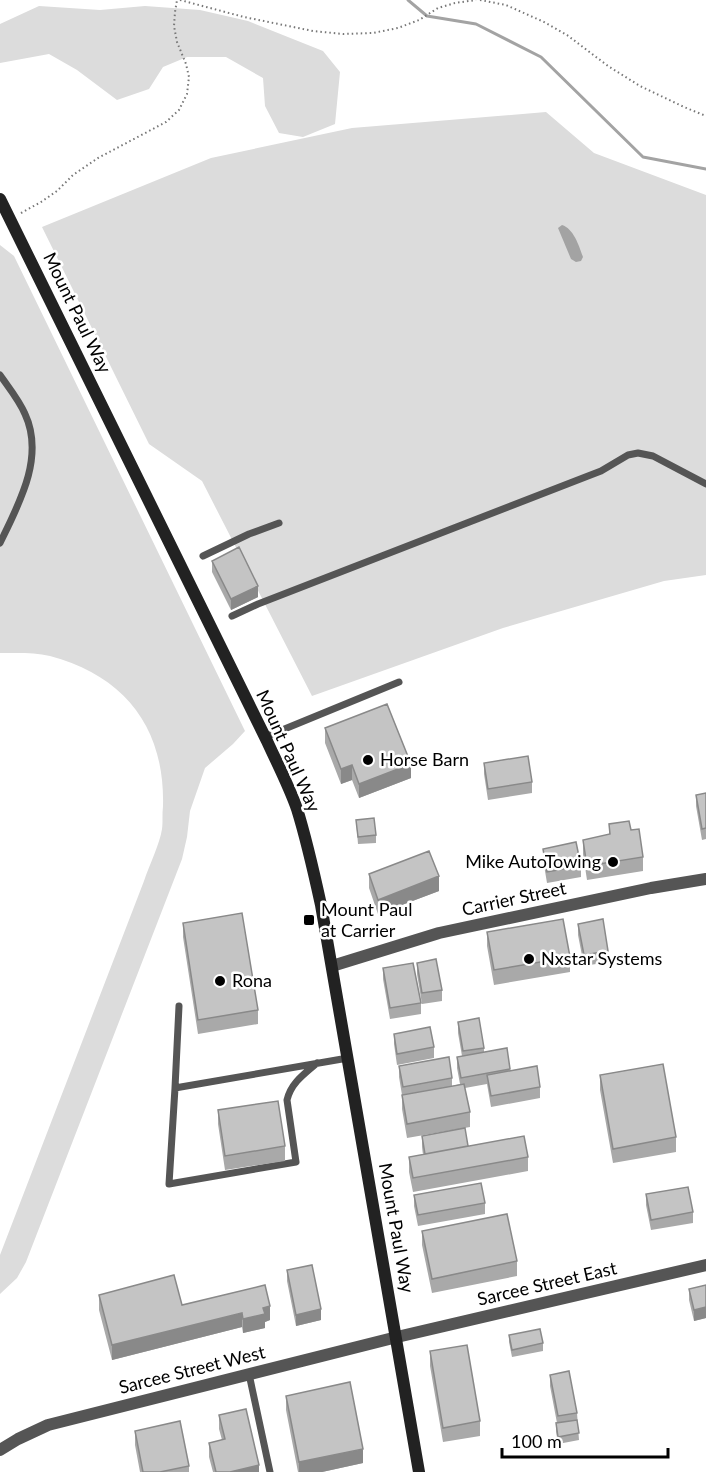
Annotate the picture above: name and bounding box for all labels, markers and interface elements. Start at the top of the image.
street label: Mount Paul Way [39,249,117,377]
street label: Mount Paul Way [252,686,326,816]
place label: Horse Barn [380,748,469,770]
marker: Horse Barn [361,753,375,767]
place label: Mike AutoTowing [465,850,601,872]
marker: Mike AutoTowing [606,855,620,869]
street label: Carrier Street [460,876,568,920]
place label: Mount Paul at Carrier [321,898,412,941]
marker: Mount Paul at Carrier [302,913,316,927]
place label: Nxstar Systems [541,947,663,969]
marker: Nxstar Systems [522,952,536,966]
place label: Rona [232,969,272,991]
marker: Rona [213,974,227,988]
street label: Mount Paul Way [375,1161,419,1295]
street label: Sarcee Street East [475,1256,619,1310]
street label: Sarcee Street West [116,1340,268,1398]
scale bar [502,1421,668,1459]
text: 100 m [511,1430,562,1452]

